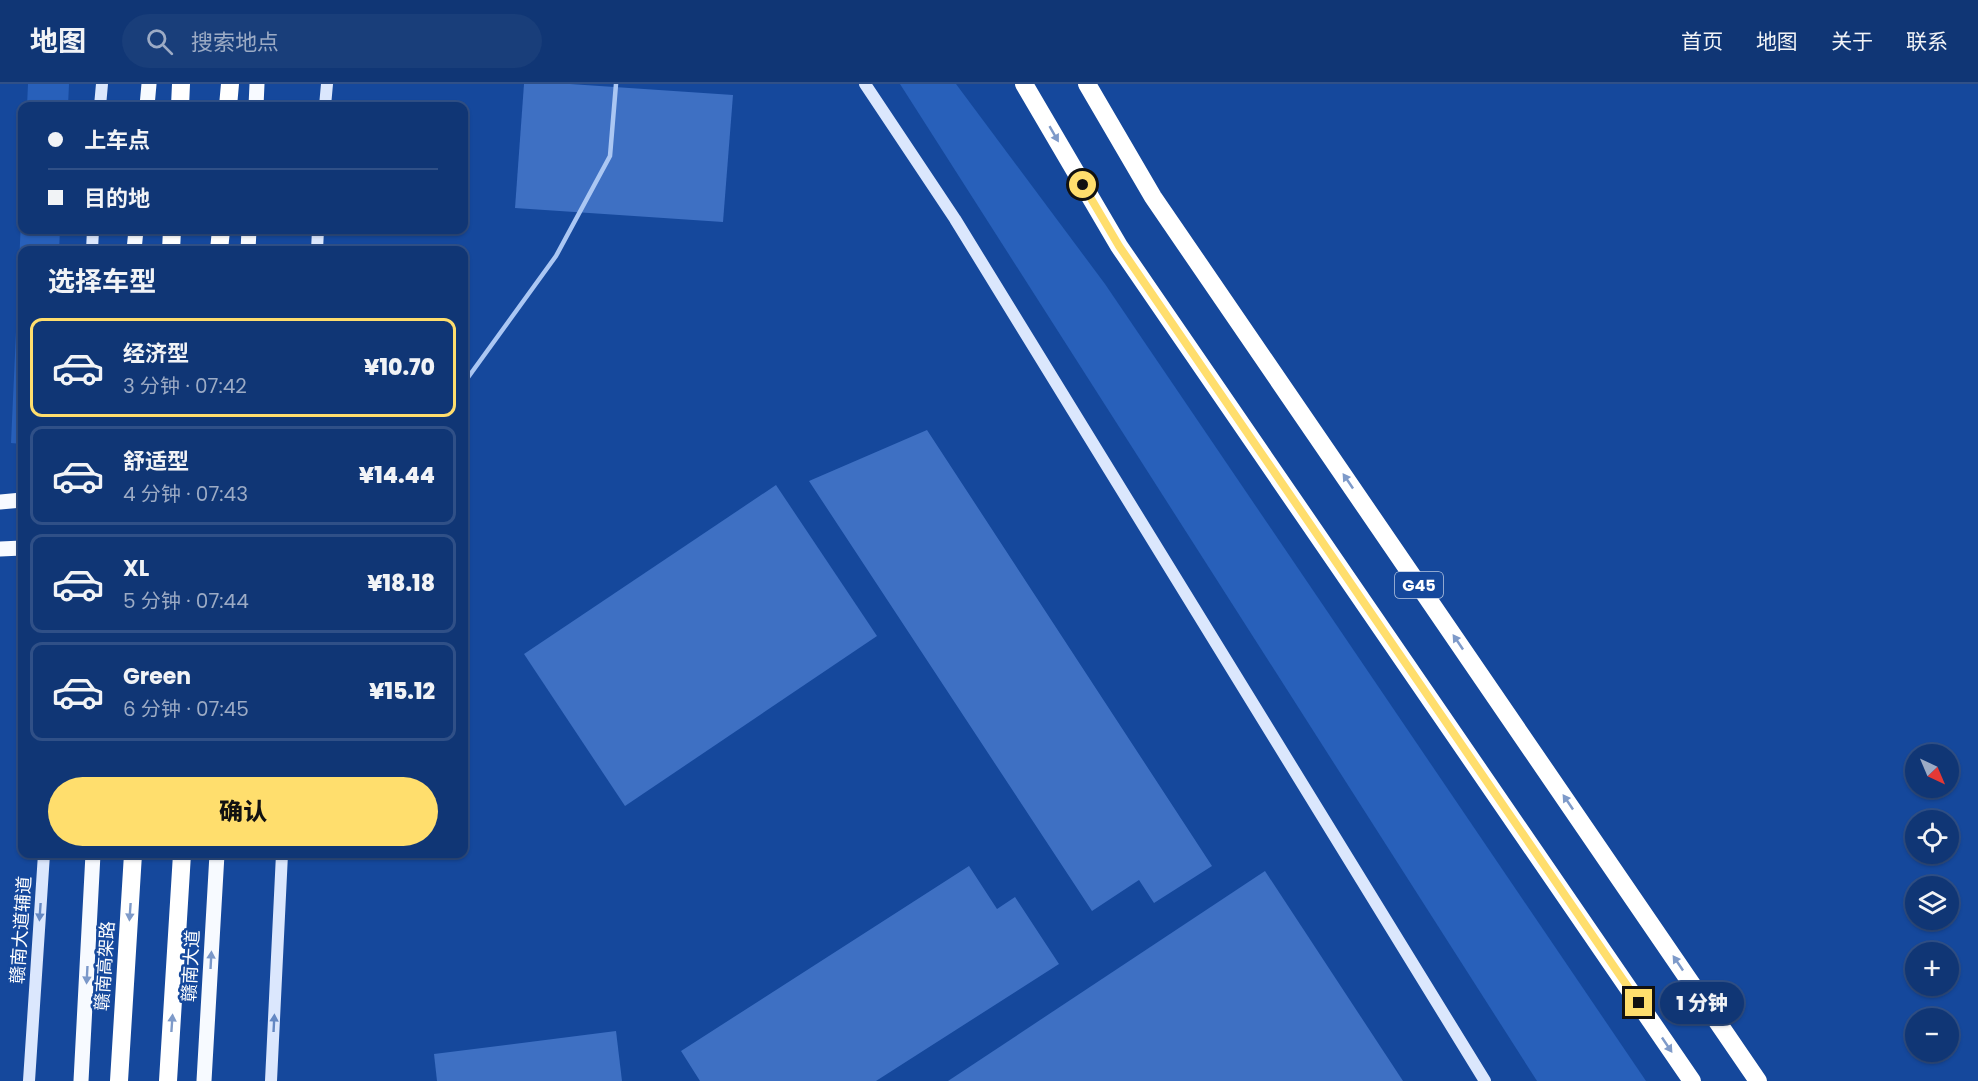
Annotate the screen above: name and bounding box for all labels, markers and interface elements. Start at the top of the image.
search box [122,14,542,68]
text: 地图 [30,22,86,61]
icon: search [143,25,176,58]
text: 搜索地点 [191,27,279,58]
text: 首页 [1681,27,1723,56]
text: 地图 [1756,27,1798,56]
text: 关于 [1831,27,1873,56]
text: 联系 [1906,27,1948,56]
text: 上车点 [84,125,150,156]
one-way arrow [1048,126,1058,143]
route start [1069,171,1096,198]
text: 目的地 [84,183,150,214]
text: 选择车型 [48,263,156,300]
text: 经济型 [123,338,189,369]
icon: car [51,341,105,395]
text: ¥10.70 [364,352,435,383]
text: 3 分钟 · 07:42 [123,372,247,400]
text: 舒适型 [123,446,189,477]
icon: car [51,449,105,503]
text: ¥14.44 [359,460,435,491]
one-way arrow [1342,472,1353,489]
text: 4 分钟 · 07:43 [123,480,248,508]
text: XL [123,553,149,584]
icon: car [51,557,105,611]
text: ¥18.18 [367,568,435,599]
road number: G45 [1395,572,1443,598]
text: 5 分钟 · 07:44 [123,587,249,615]
one-way arrow [1452,634,1464,650]
text: Green [123,661,191,692]
icon: car [51,665,105,719]
text: ¥15.12 [369,676,435,707]
text: 6 分钟 · 07:45 [123,695,249,723]
north arrow [1905,744,1959,798]
map controls [1905,744,1959,1062]
button: 确认 [48,777,438,846]
one-way arrow [1562,795,1574,811]
button: locate [1905,810,1959,864]
street label: 赣南大道辅道 [4,875,37,985]
button: layers [1905,876,1959,930]
one-way arrow [35,902,45,921]
one-way arrow [125,902,134,921]
street label: 赣南高架路 [89,920,120,1012]
street label: 赣南大道 [176,929,205,1003]
button: + [1905,942,1959,996]
one-way arrow [206,950,216,969]
one-way arrow [1672,956,1684,972]
one-way arrow [82,965,91,984]
callout: 1 分钟 [1660,982,1744,1024]
route end [1625,989,1652,1016]
text: 1 分钟 [1676,989,1728,1017]
button: − [1905,1008,1959,1062]
one-way arrow [167,1013,177,1032]
one-way arrow [269,1013,278,1032]
one-way arrow [1661,1037,1672,1053]

